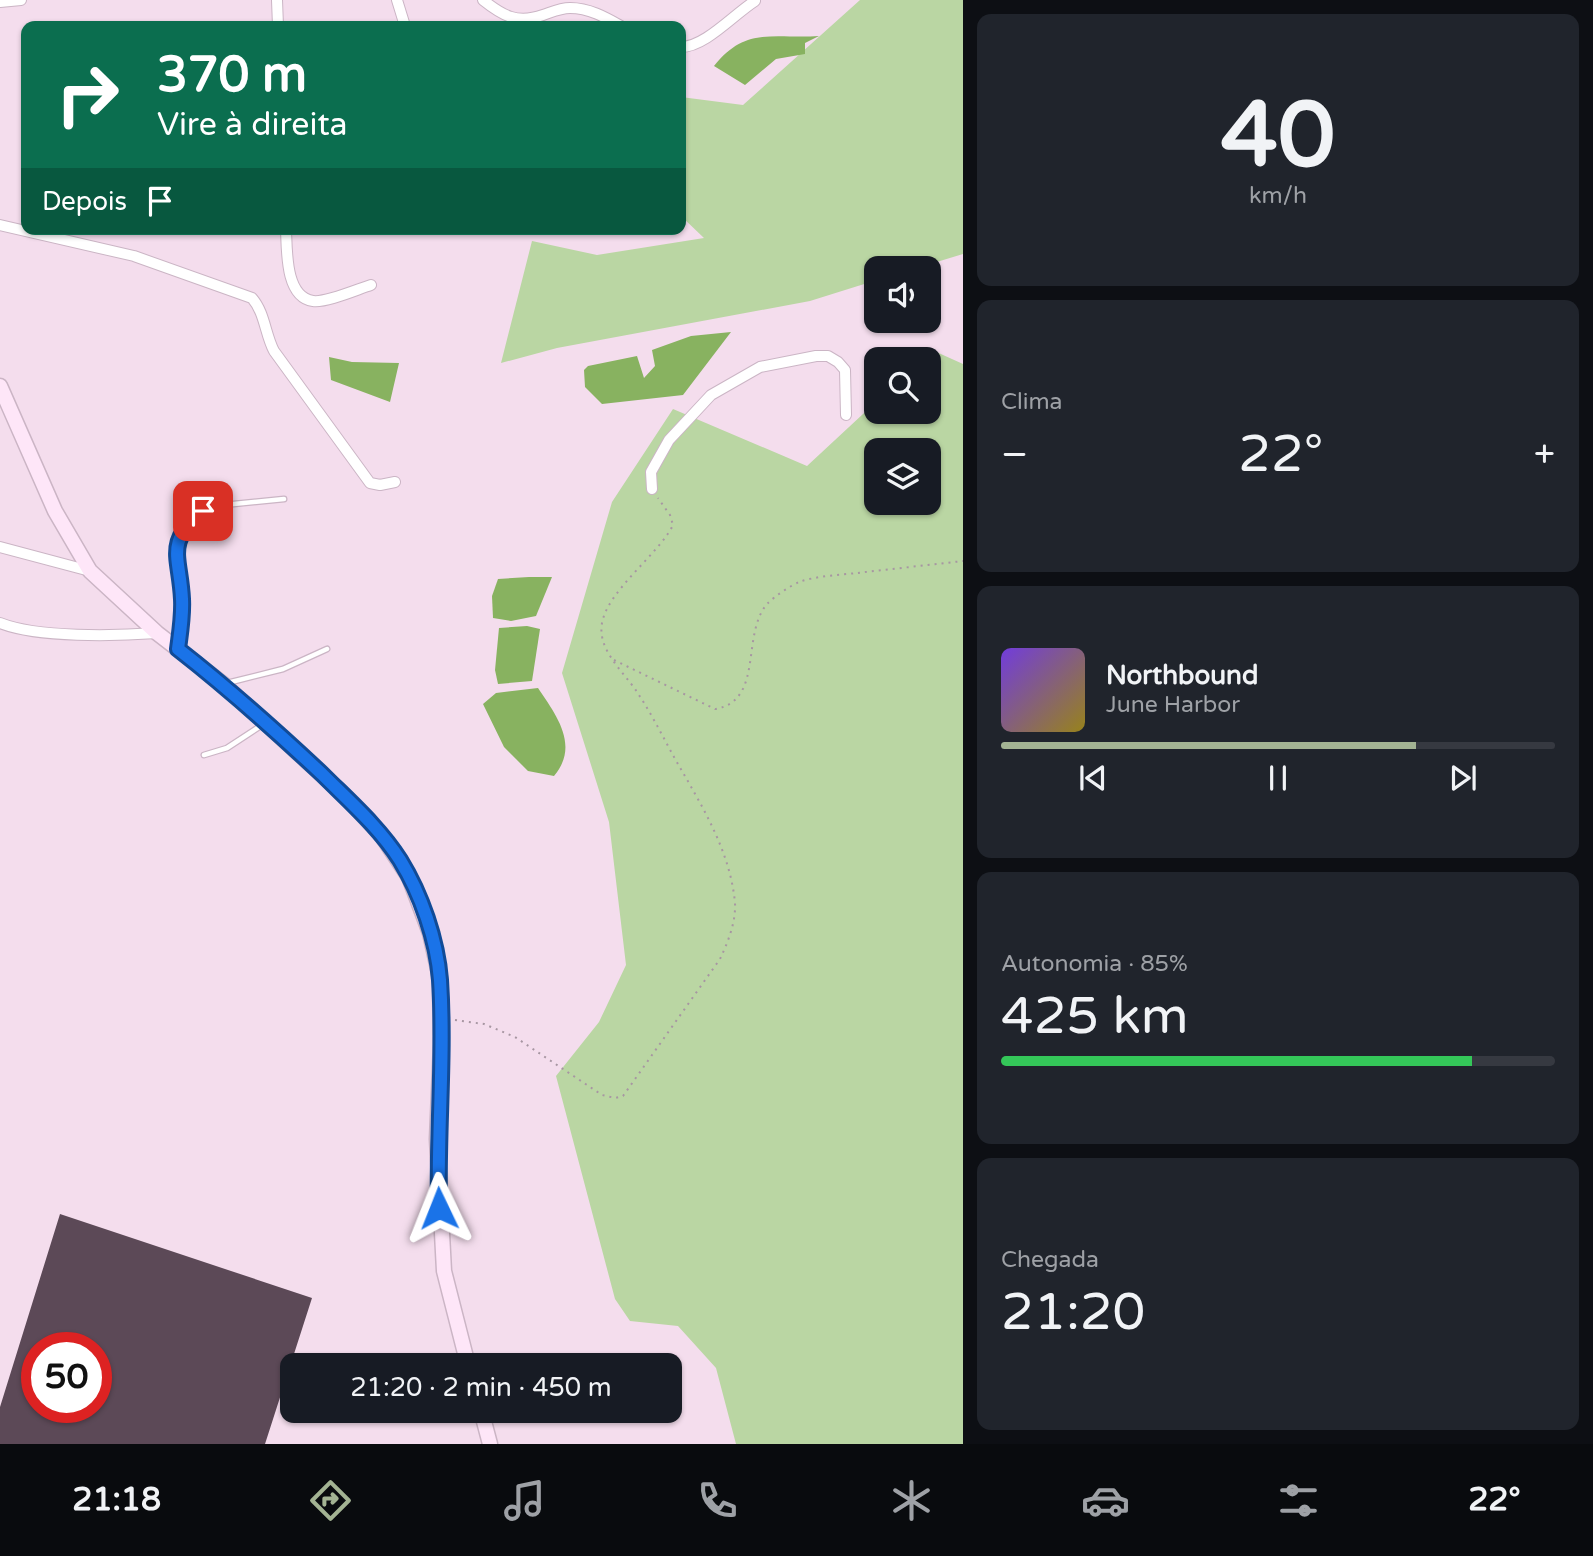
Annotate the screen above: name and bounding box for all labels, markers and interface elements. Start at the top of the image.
text: 370 m [157,46,307,105]
icon: right [42,49,133,140]
text: 40 [1221,81,1335,191]
text: Vire à direita [157,106,348,144]
icon: arrive [141,182,179,220]
text: km/h [1249,182,1307,210]
text: Depois [42,186,127,217]
map controls [864,256,941,515]
button: sound [864,256,941,333]
button: search [864,347,941,424]
text: Clima [1001,388,1062,416]
text: 22° [1238,423,1323,486]
text: − [1001,432,1028,478]
text: + [1534,432,1555,478]
button: layers [864,438,941,515]
pin [173,481,233,541]
icon: arrive [184,492,222,530]
text: Northbound [1106,660,1258,691]
text: June Harbor [1106,691,1240,719]
icon: previous [1074,759,1112,797]
icon: pause [1259,759,1297,797]
icon: next [1444,759,1482,797]
text: Autonomia · 85% [1001,950,1188,978]
text: 425 km [1001,985,1189,1048]
position arrow [402,1171,476,1245]
text: Chegada [1001,1246,1099,1274]
text: 21:20 [1001,1281,1145,1344]
speed limit sign: 50 [21,1332,112,1423]
text: 21:20 · 2 min · 450 m [350,1372,612,1403]
icon: directions [306,1476,355,1525]
icon: music [500,1476,549,1525]
icon: phone [693,1476,742,1525]
icon: climate [887,1476,936,1525]
icon: car [1081,1476,1130,1525]
icon: filters [1274,1476,1323,1525]
text: 21:18 [72,1481,161,1519]
text: 22° [1468,1481,1521,1519]

